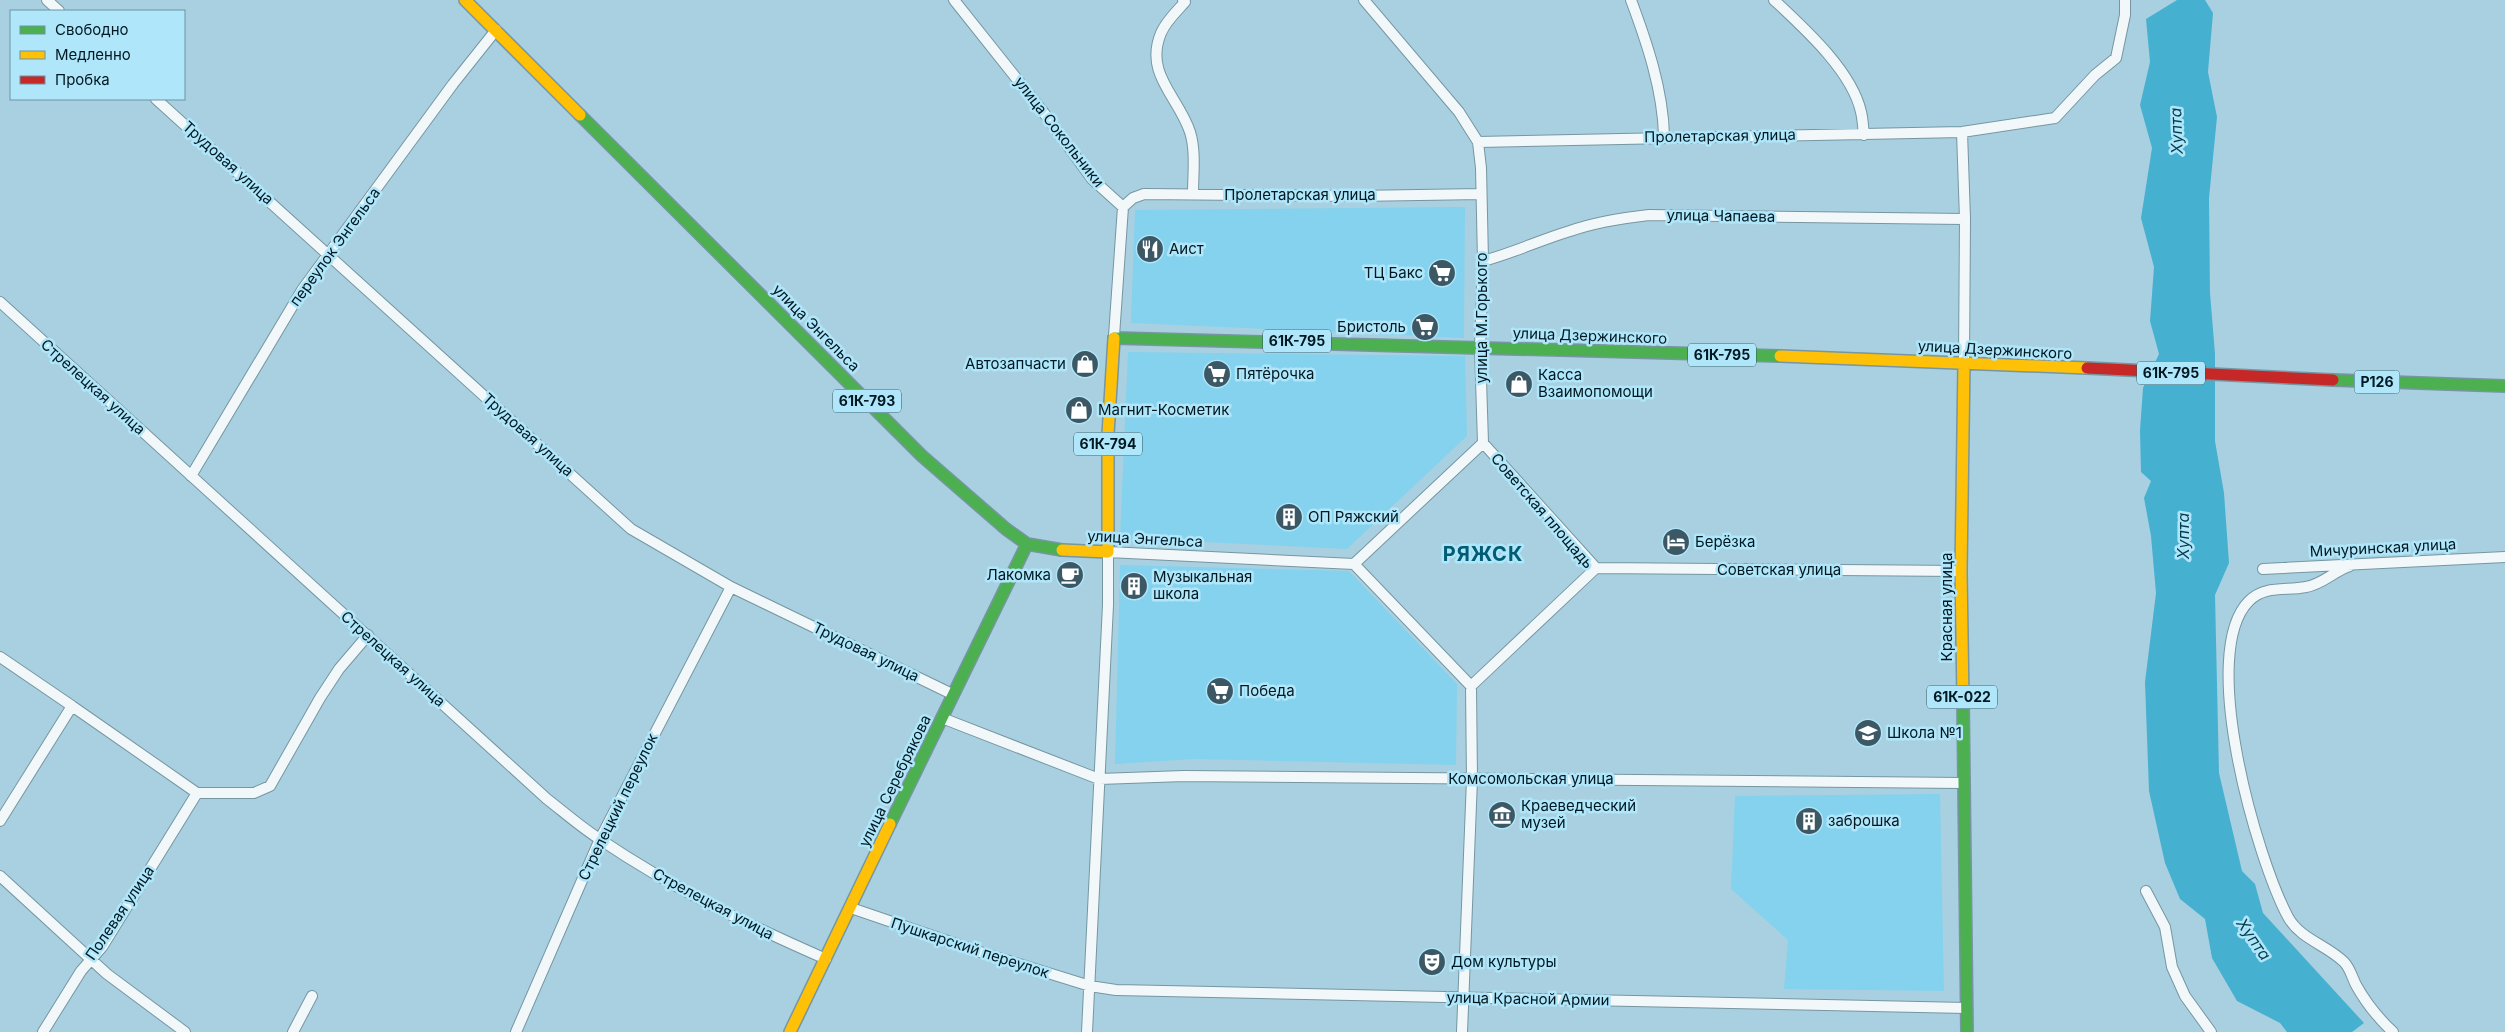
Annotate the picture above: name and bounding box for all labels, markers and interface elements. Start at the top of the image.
legend [10,10,185,100]
text: Свободно [55,20,129,39]
text: Медленно [55,45,131,64]
text: Пробка [55,70,110,89]
street label: улица Сокольники [1010,73,1109,191]
water label: Хупта [2165,107,2187,156]
street label: Трудовая улица [179,117,278,208]
street label: Пролетарская улица [1644,125,1796,146]
street label: переулок Энгельса [285,184,384,310]
street label: Пролетарская улица [1224,185,1376,204]
street label: улица Чапаева [1667,205,1775,226]
restaurant icon: Аист [1135,234,1165,264]
place label: Аист [1169,239,1204,258]
street label: улица М.Горького [1472,253,1491,383]
supermarket icon: ТЦ Бакс [1427,258,1457,288]
place label: ТЦ Бакс [1364,263,1423,282]
street label: улица Энгельса [769,280,864,375]
supermarket icon: Бристоль [1410,312,1440,342]
place label: Бристоль [1337,317,1406,336]
street label: улица Дзержинского [1512,323,1668,348]
road number: 61К-795 [1263,330,1331,352]
street label: Стрелецкая улица [37,335,150,439]
street label: улица Дзержинского [1917,336,2073,363]
road number: 61К-795 [1688,344,1756,366]
shop icon: Автозапчасти [1070,349,1100,379]
place label: Автозапчасти [965,354,1066,373]
supermarket icon: Пятёрочка [1202,359,1232,389]
road number: 61К-795 [2137,362,2205,384]
place label: Пятёрочка [1236,364,1315,383]
place label: Касса Взаимопомощи [1538,365,1653,401]
shop icon: Касса Взаимопомощи [1504,369,1534,399]
road number: Р126 [2354,371,2400,394]
street label: Трудовая улица [479,389,578,480]
road number: 61К-793 [833,390,901,412]
shop icon: Магнит-Косметик [1064,395,1094,425]
place label: Магнит-Косметик [1098,400,1229,419]
road number: 61К-794 [1074,432,1142,456]
street label: Советская площадь [1487,449,1598,572]
building icon: ОП Ряжский [1274,502,1304,532]
place label: ОП Ряжский [1308,507,1399,526]
water label: Хупта [2173,513,2193,560]
street label: улица Энгельса [1087,526,1203,551]
hotel icon: Берёзка [1661,527,1691,557]
place label: Берёзка [1695,532,1755,551]
street label: Мичуринская улица [2309,534,2457,561]
district label: РЯЖСК [1443,542,1523,566]
street label: Красная улица [1937,553,1956,661]
cafe icon: Лакомка [1055,560,1085,590]
street label: Советская улица [1717,560,1841,579]
place label: Лакомка [986,565,1051,584]
place label: Музыкальная школа [1153,567,1252,603]
building icon: Музыкальная школа [1119,571,1149,601]
street label: Стрелецкая улица [337,607,450,711]
street label: Трудовая улица [810,618,922,686]
supermarket icon: Победа [1205,676,1235,706]
place label: Победа [1239,681,1295,700]
road number: 61К-022 [1927,686,1997,709]
street label: улица Серебрякова [854,712,935,850]
school or university icon: Школа №1 [1853,718,1883,748]
place label: Школа №1 [1887,723,1962,742]
street label: Стрелецкий переулок [574,730,661,883]
street label: Комсомольская улица [1448,769,1614,788]
place label: Краеведческий музей [1521,796,1636,832]
museum icon: Краеведческий музей [1487,800,1517,830]
building icon: заброшка [1794,806,1824,836]
place label: заброшка [1828,811,1900,830]
street label: Полевая улица [81,862,158,963]
street label: Стрелецкая улица [650,864,777,943]
street label: Пушкарский переулок [889,913,1052,982]
water label: Хупта [2232,913,2276,964]
theatre icon: Дом культуры [1417,947,1447,977]
place label: Дом культуры [1451,952,1557,971]
street label: улица Красной Армии [1446,988,1610,1009]

